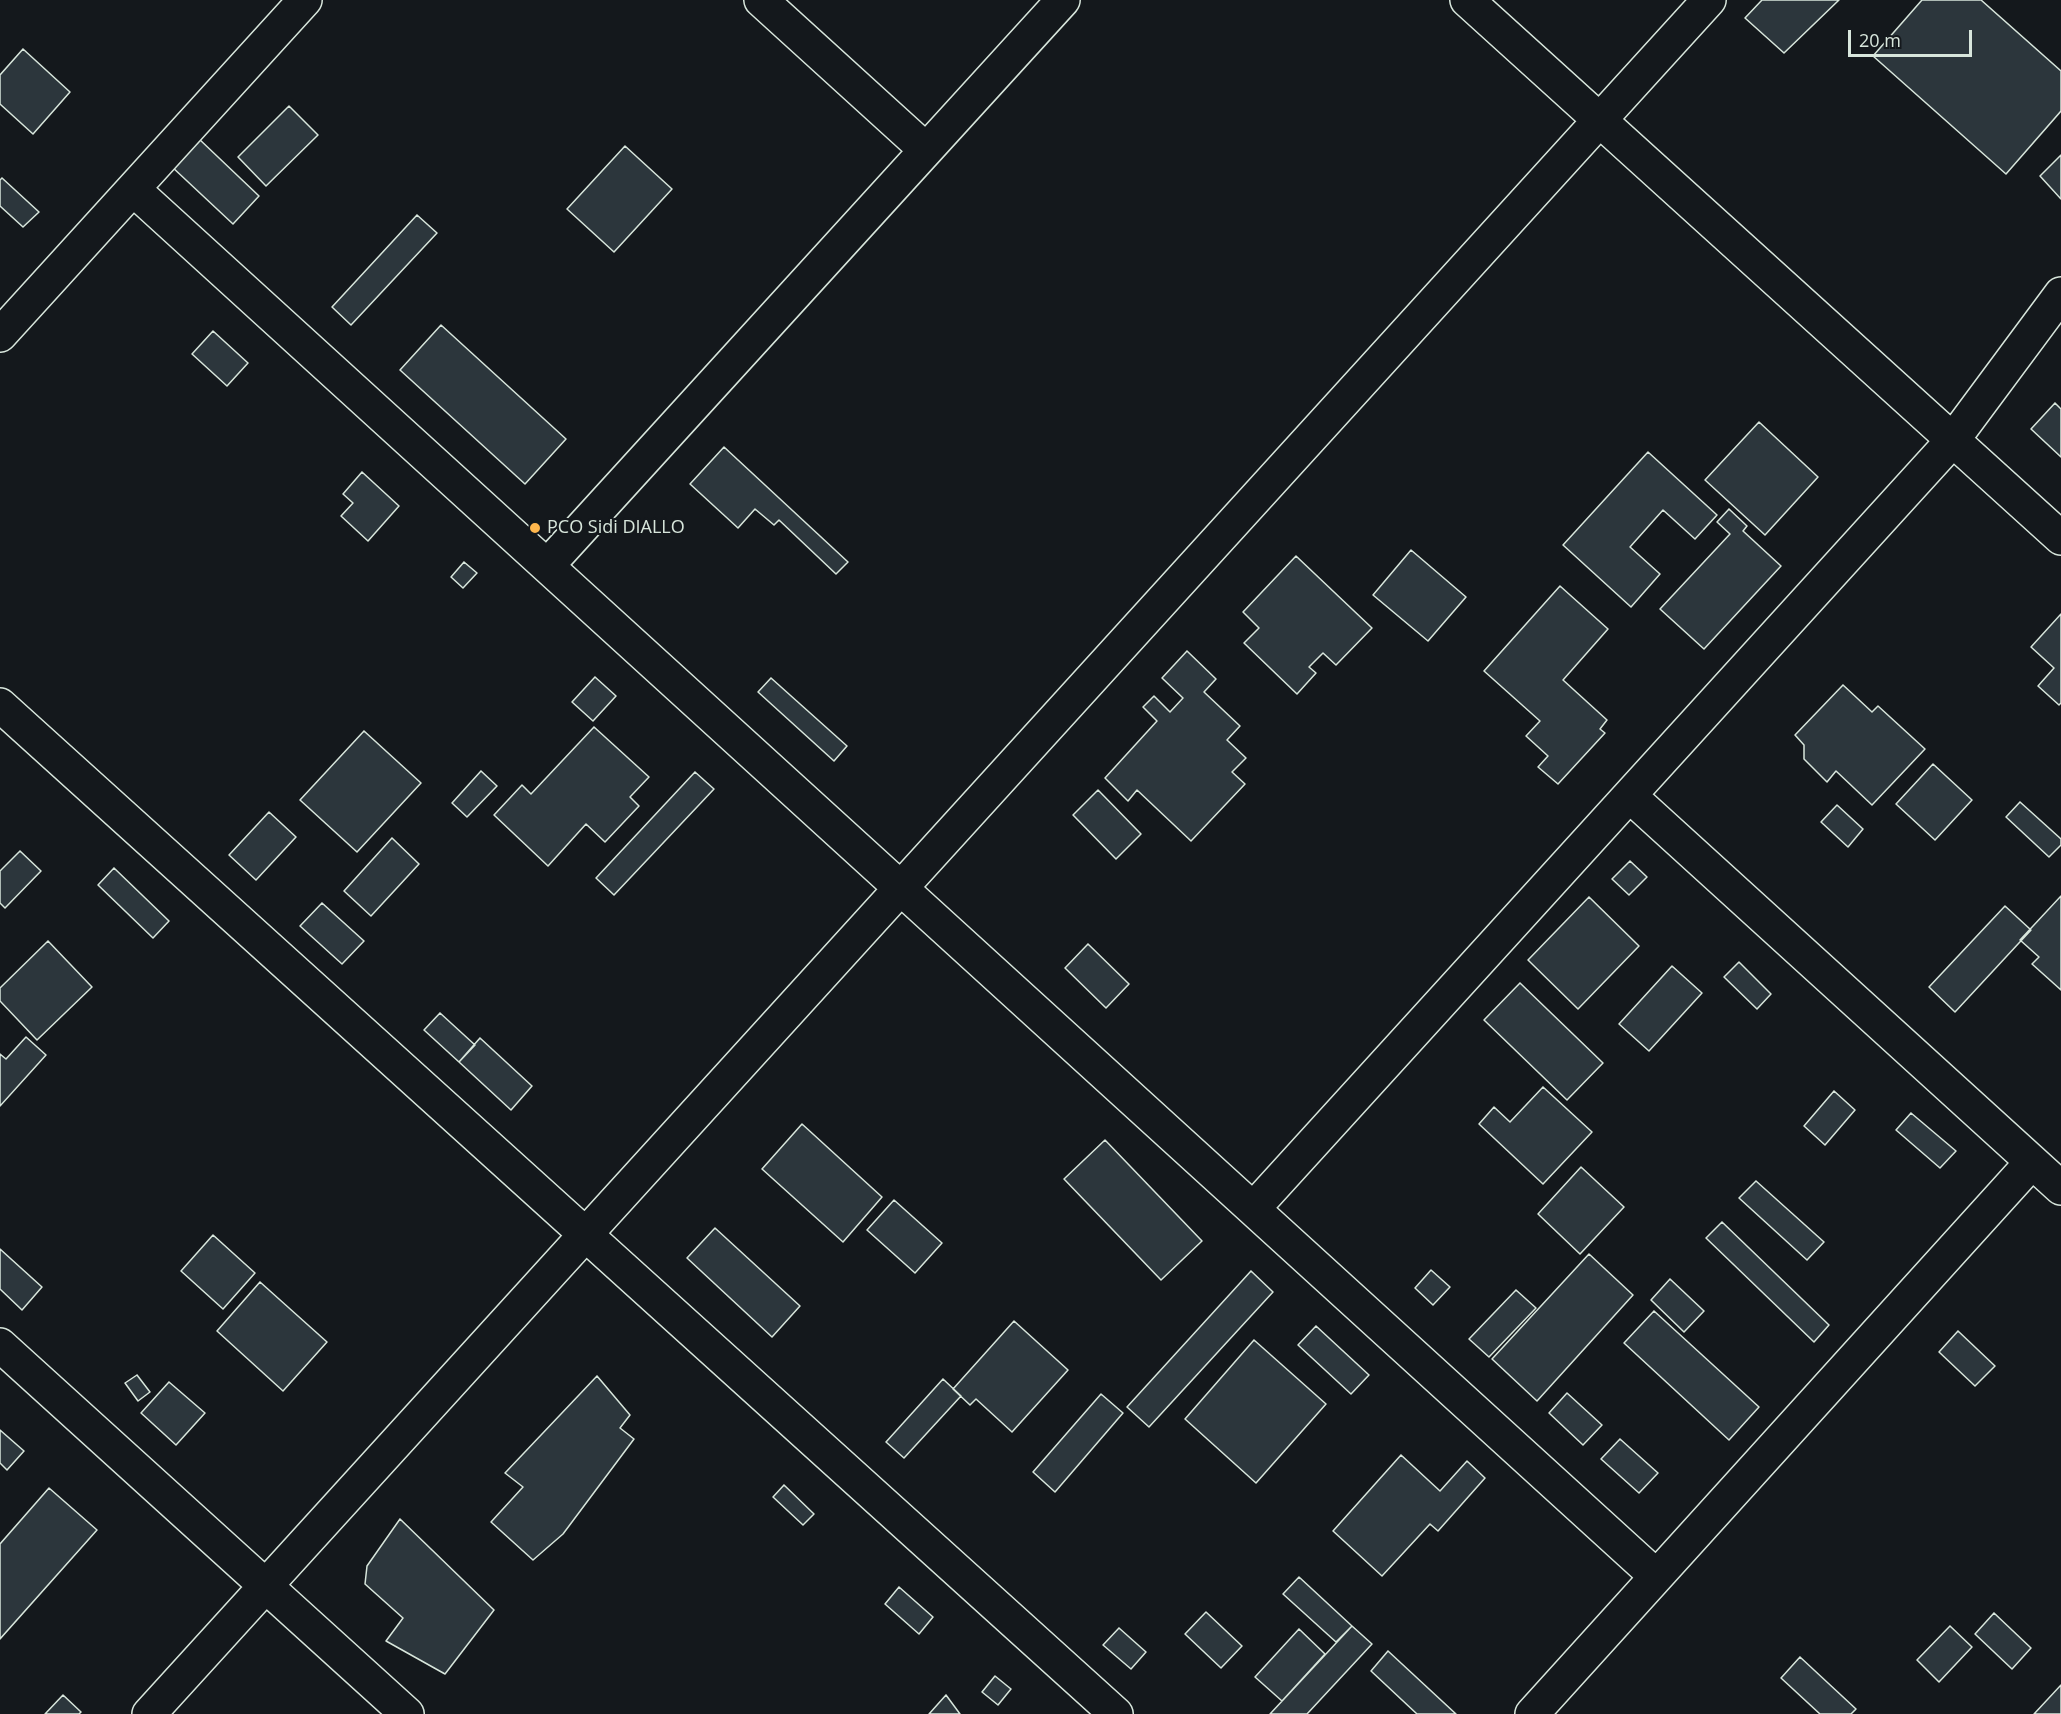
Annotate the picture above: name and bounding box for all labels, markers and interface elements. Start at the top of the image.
scale bar [1851,18,1976,56]
text: 20 m [1859,28,1901,52]
place label: PCO Sidi DIALLO [547,517,685,539]
marker: PCO Sidi DIALLO [528,521,542,535]

